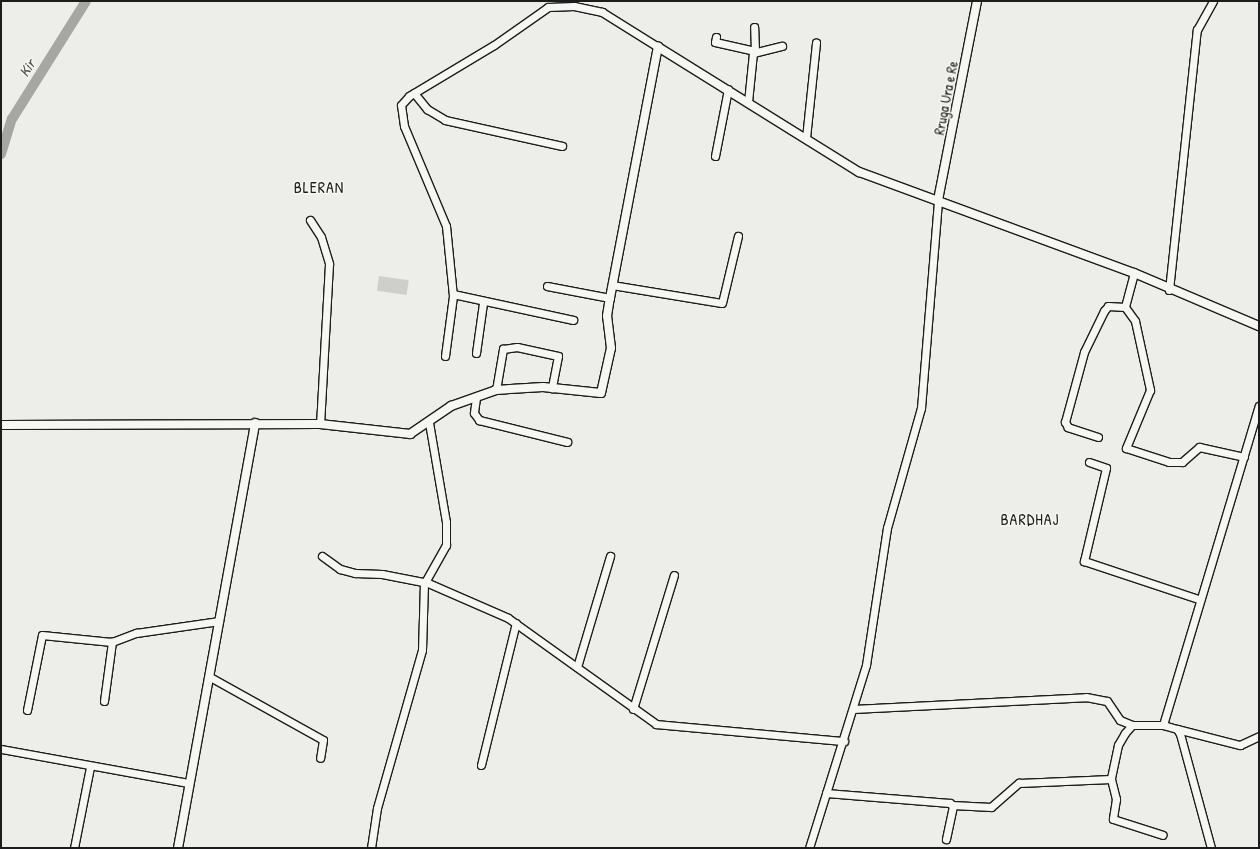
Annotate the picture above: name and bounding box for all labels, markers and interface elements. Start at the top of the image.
water label: Kir [15,56,39,80]
street label: Rruga Ura e Re [931,60,961,136]
district label: BLERAN [294,177,344,197]
district label: BARDHAJ [1001,509,1059,529]

